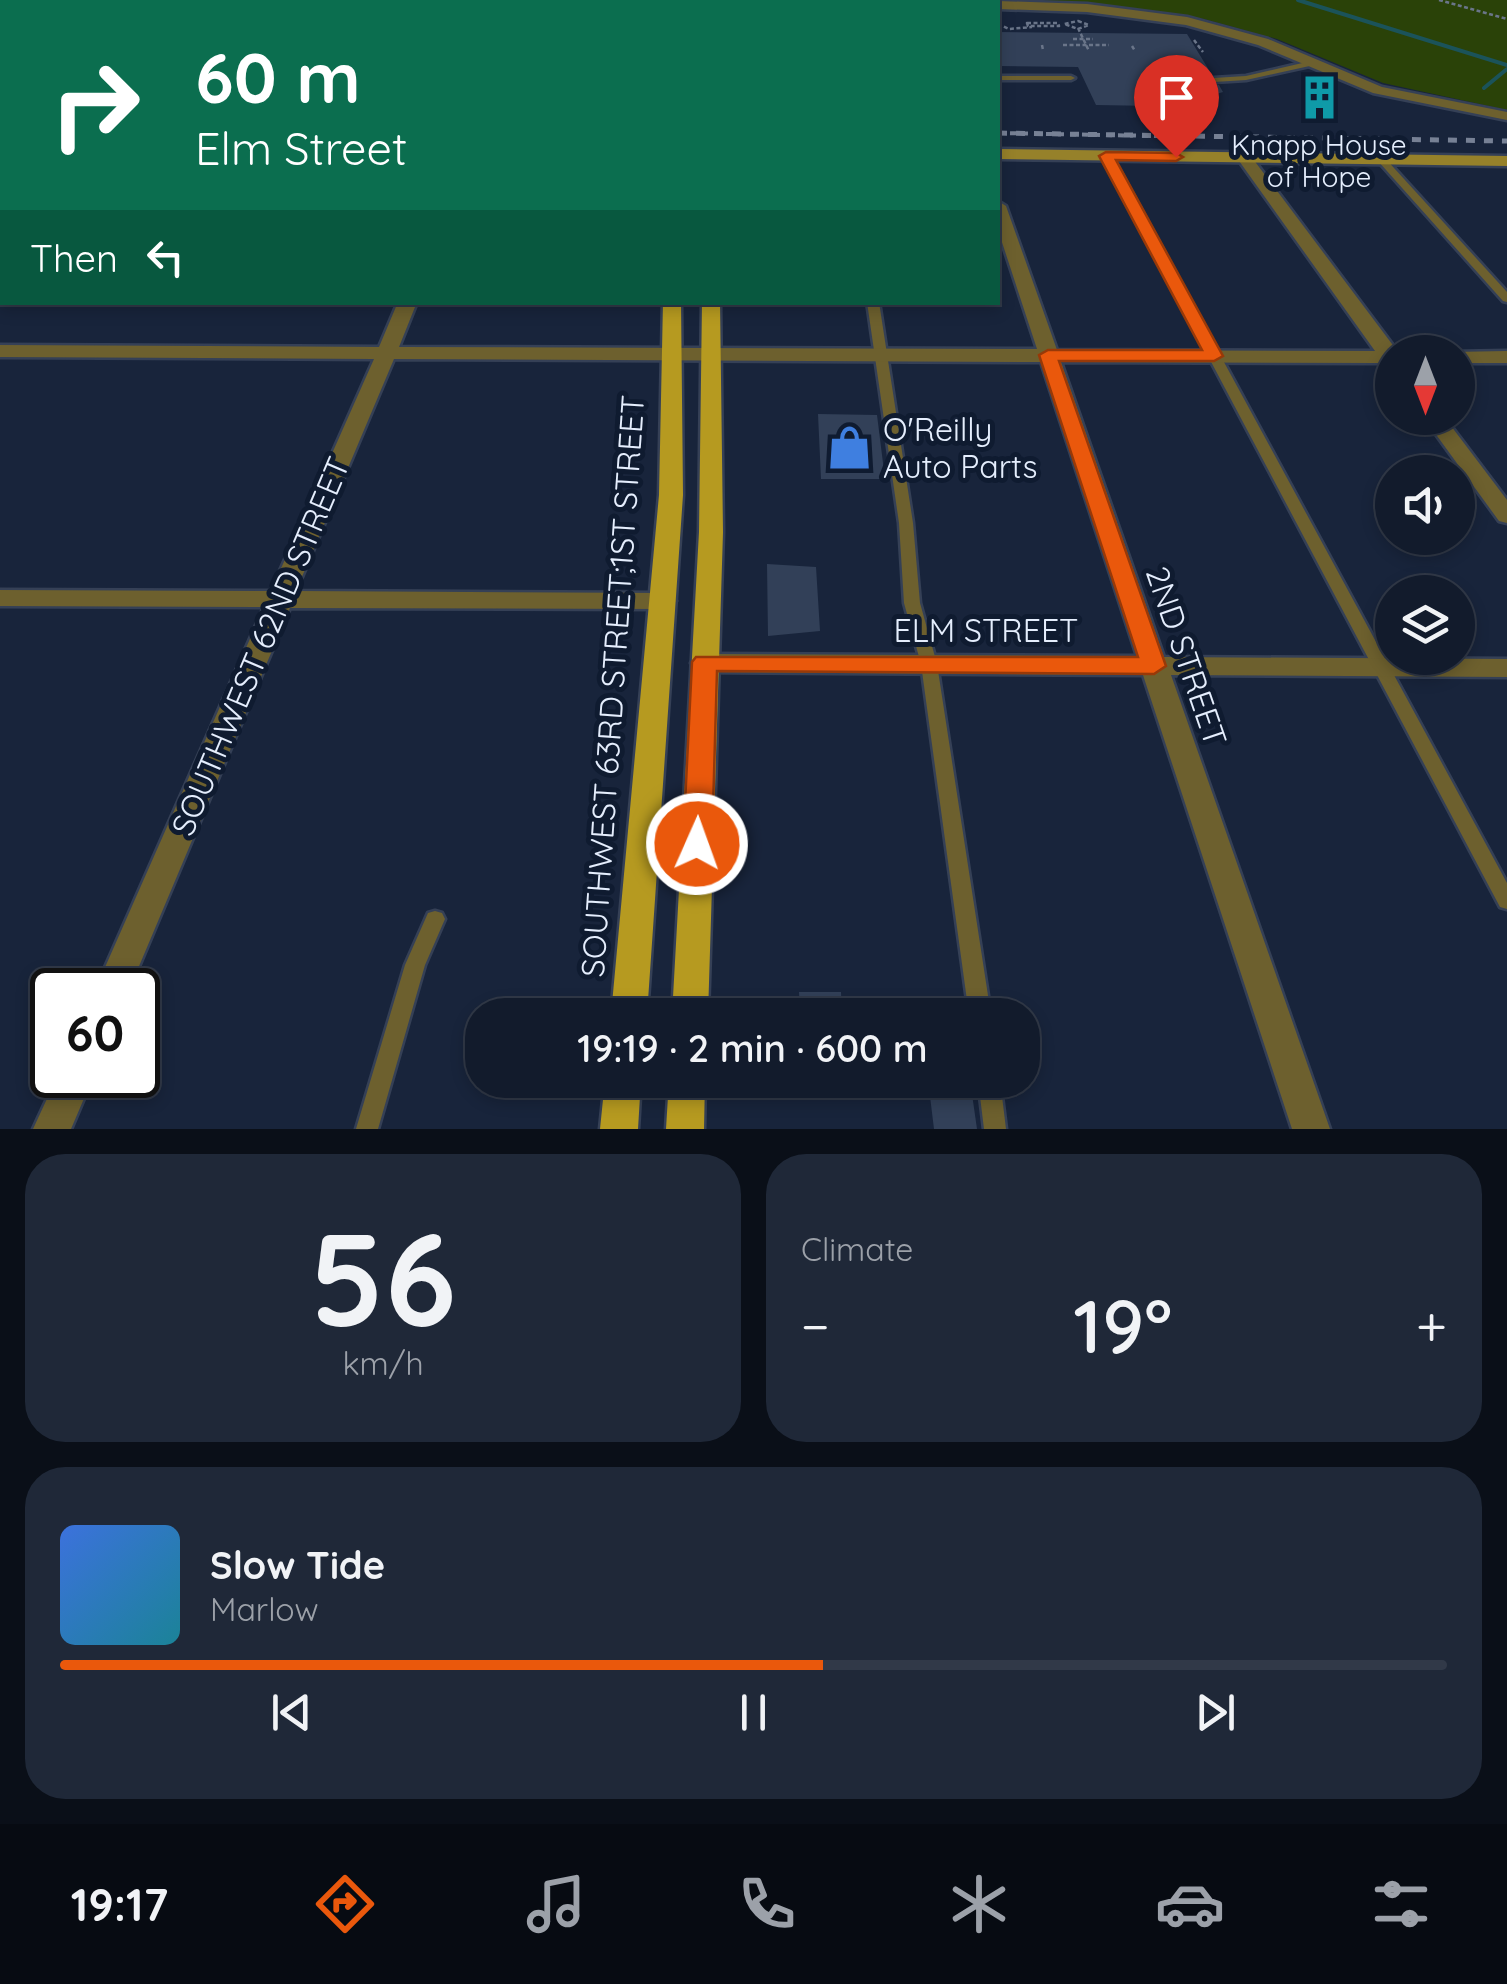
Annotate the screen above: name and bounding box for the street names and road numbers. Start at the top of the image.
street label: SOUTHWEST 63RD STREET;1ST STREET [572,394,652,978]
street label: SOUTHWEST 62ND STREET [162,451,358,841]
street label: 2ND STREET [1138,561,1236,751]
street label: ELM STREET [894,610,1078,650]

